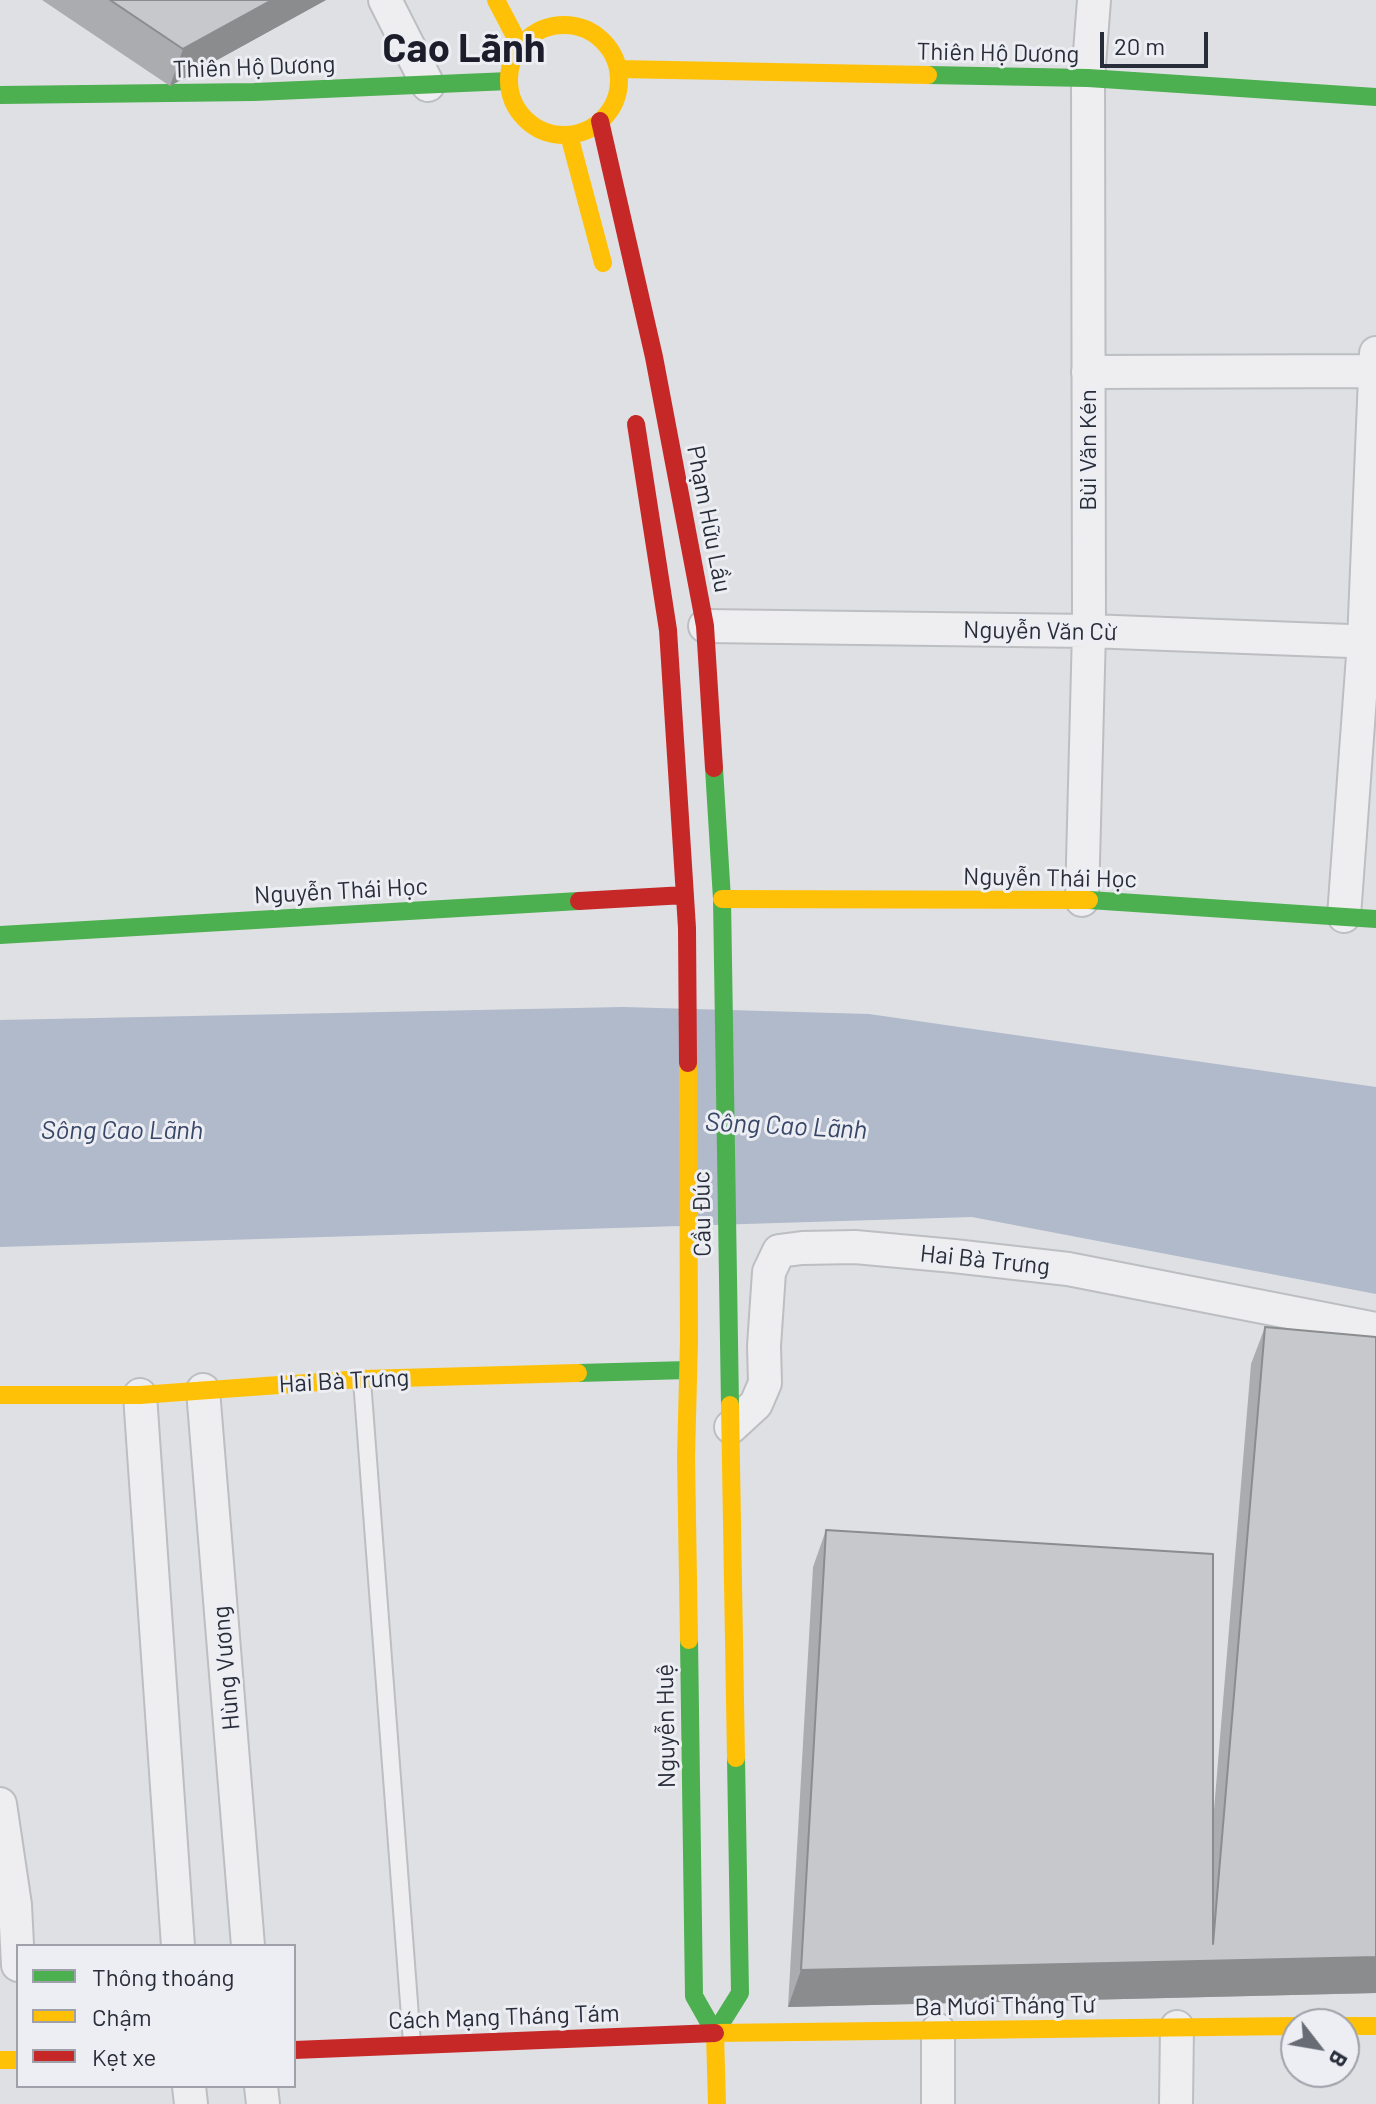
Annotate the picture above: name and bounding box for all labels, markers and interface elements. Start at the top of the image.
scale bar [1104,16,1212,66]
district label: Cao Lãnh [382,25,546,73]
text: 20 m [1114,31,1165,60]
street label: Thiên Hộ Dương [916,37,1080,69]
street label: Thiên Hộ Dương [172,50,336,84]
street label: Bùi Văn Kén [1074,389,1102,511]
street label: Phạm Hữu Lầu [681,443,737,595]
street label: Nguyễn Văn Cừ [963,615,1117,647]
street label: Nguyễn Thái Học [963,862,1137,894]
street label: Nguyễn Thái Học [253,872,429,910]
water label: Sông Cao Lãnh [704,1106,868,1146]
water label: Sông Cao Lãnh [41,1114,203,1146]
street label: Cầu Đúc [687,1171,717,1257]
street label: Hai Bà Trưng [919,1239,1051,1281]
street label: Hai Bà Trưng [278,1363,410,1399]
street label: Hùng Vương [206,1605,246,1731]
street label: Nguyễn Huệ [651,1664,681,1788]
legend [16,1944,296,2088]
text: Thông thoáng [92,1962,234,1991]
street label: Ba Mươi Tháng Tư [914,1990,1096,2022]
street label: Cách Mạng Tháng Tám [388,1999,620,2035]
text: Chậm [92,2002,152,2031]
north arrow [1280,2008,1360,2088]
text: Kẹt xe [92,2042,156,2071]
text: B [1324,2047,1354,2072]

